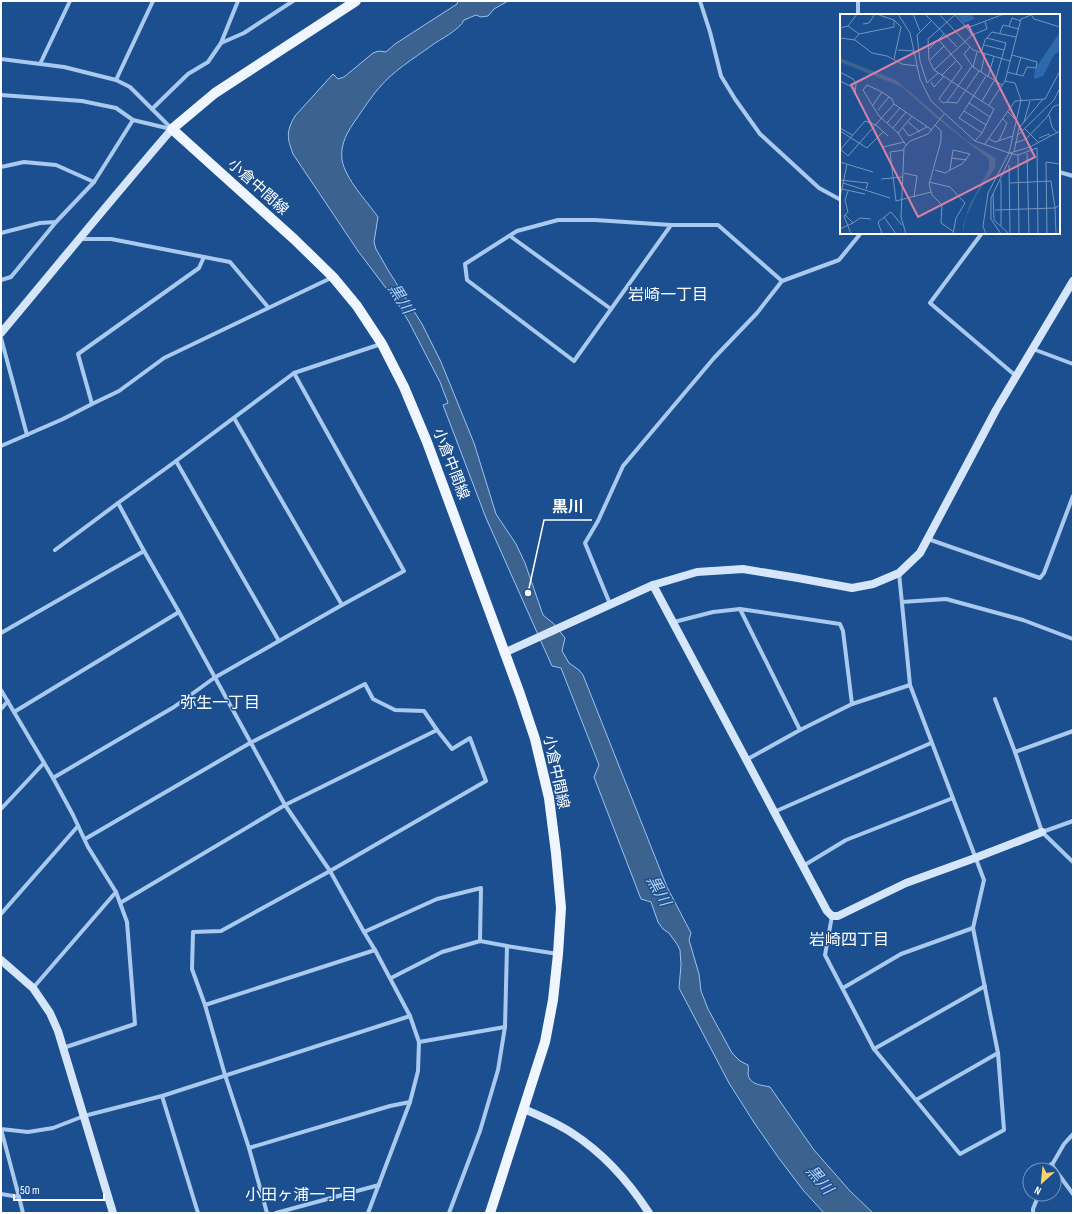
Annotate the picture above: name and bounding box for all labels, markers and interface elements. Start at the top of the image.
inset map [840,14,1060,234]
street label: 小倉中間線 [224,155,292,219]
water label: 黒川 [383,280,418,319]
district label: 岩崎一丁目 [628,286,708,305]
street label: 小倉中間線 [429,426,473,502]
callout: 黒川 [544,492,592,520]
text: 黒川 [552,498,584,517]
district label: 弥生一丁目 [180,694,260,713]
street label: 小倉中間線 [539,733,573,811]
water label: 黒川 [642,872,675,911]
district label: 岩崎四丁目 [809,931,889,950]
water label: 黒川 [801,1162,838,1200]
north arrow [1022,1162,1062,1202]
scale bar [14,1176,104,1202]
text: 50 m [20,1183,40,1198]
text: N [1032,1183,1043,1198]
district label: 小田ヶ浦一丁目 [245,1186,357,1205]

